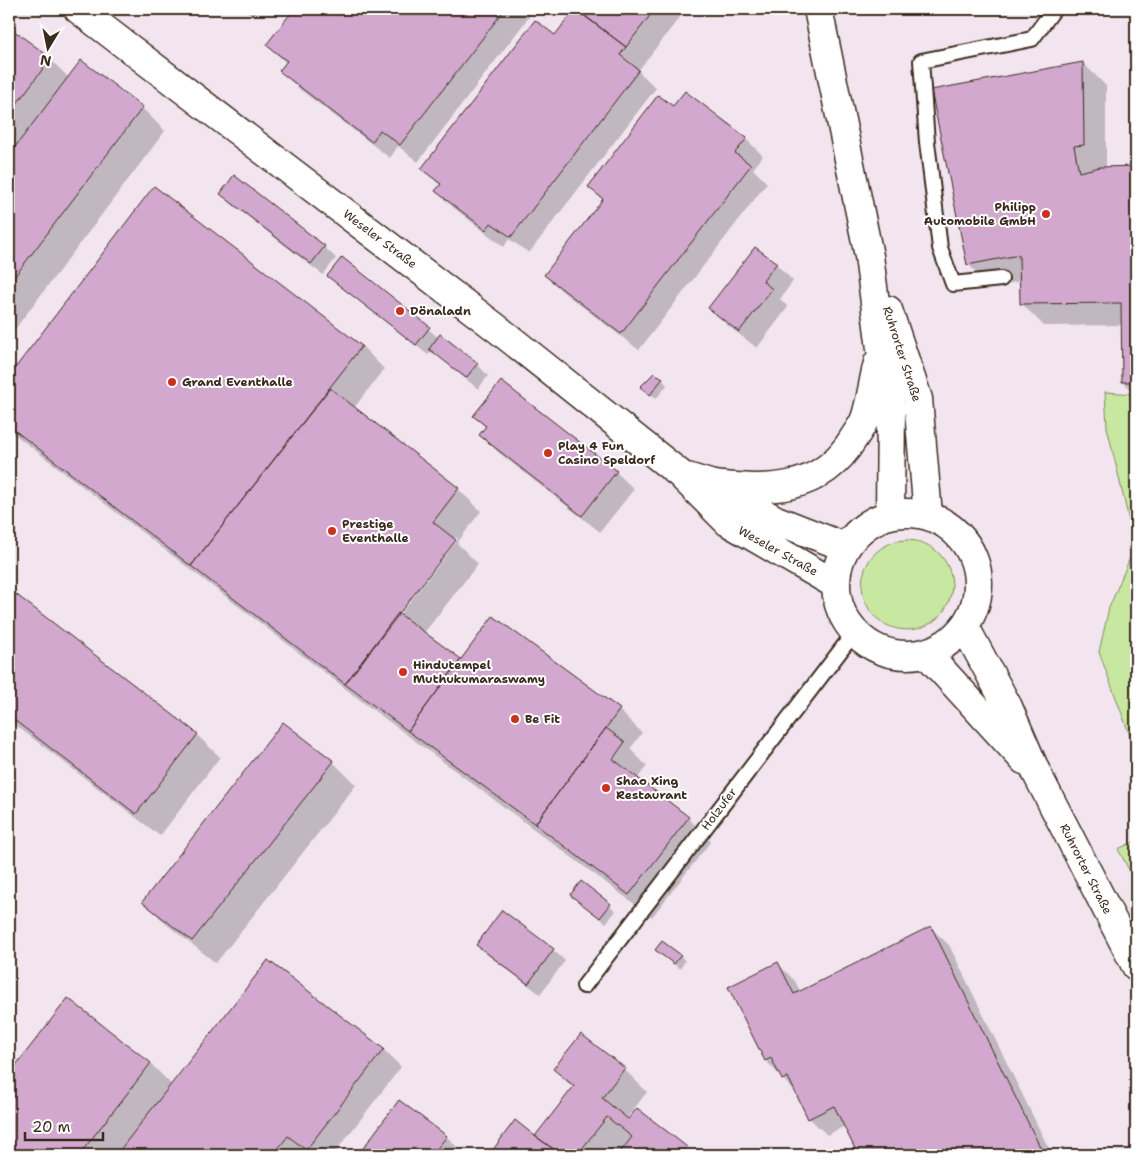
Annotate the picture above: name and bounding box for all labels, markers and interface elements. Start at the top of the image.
north arrow [22,22,72,72]
text: N [39,51,53,71]
place label: Philipp Automobile GmbH [924,199,1036,229]
street label: Weseler Straße [340,206,420,272]
marker: Philipp Automobile GmbH [1040,208,1052,220]
place label: Dönaladn [410,303,471,319]
street label: Ruhrorter Straße [879,304,925,404]
marker: Dönaladn [394,305,406,317]
place label: Grand Eventhalle [182,374,293,390]
marker: Grand Eventhalle [166,376,178,388]
place label: Play 4 Fun Casino Speldorf [558,438,655,468]
marker: Play 4 Fun Casino Speldorf [542,447,554,459]
place label: Prestige Eventhalle [342,516,409,546]
street label: Weseler Straße [735,523,821,580]
marker: Prestige Eventhalle [326,525,338,537]
place label: Hindutempel Muthukumaraswamy [413,657,545,687]
marker: Hindutempel Muthukumaraswamy [397,666,409,678]
place label: Be Fit [525,711,560,727]
marker: Be Fit [509,713,521,725]
place label: Shao Xing Restaurant [616,773,687,803]
marker: Shao Xing Restaurant [600,782,612,794]
street label: Holzufer [698,784,740,834]
street label: Ruhrorter Straße [1056,821,1116,917]
scale bar [25,1109,102,1141]
text: 20 m [32,1117,71,1137]

